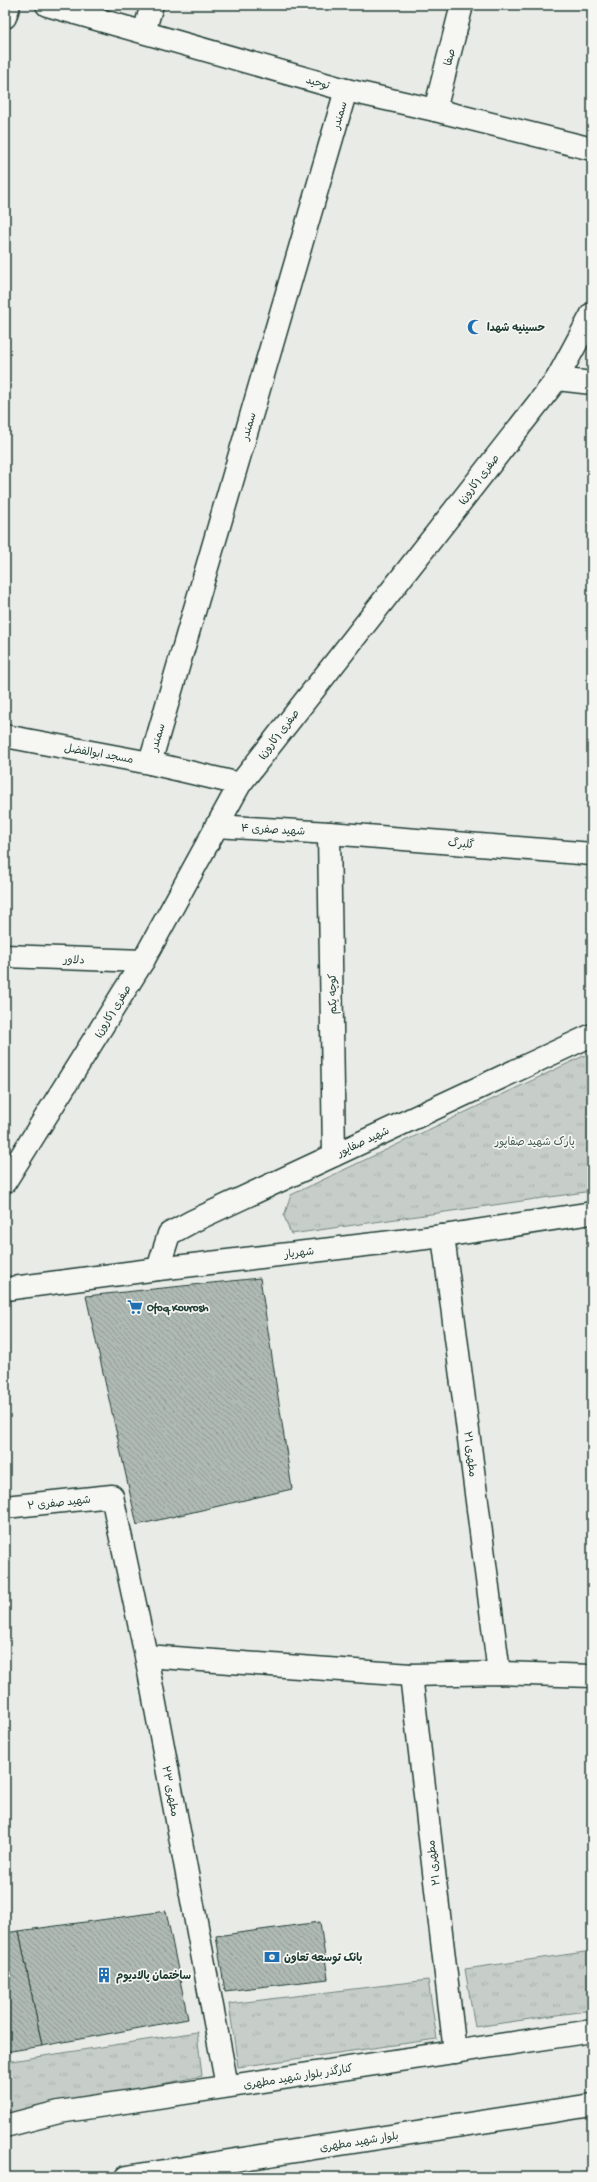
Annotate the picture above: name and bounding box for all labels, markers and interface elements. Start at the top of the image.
street label: صفا [442,47,459,67]
street label: توحید [304,75,332,93]
street label: سمندر [331,100,351,132]
mosque icon: حسینیه شهدا [466,318,484,336]
place label: حسینیه شهدا [487,322,545,335]
street label: سمندر [240,411,260,443]
street label: صفری (کارون) [456,452,503,508]
street label: صفری (کارون) [256,707,303,763]
street label: سمندر [149,722,169,754]
street label: مسجد ابوالفضل [63,742,134,767]
street label: شهید صفری ۴ [240,822,305,839]
street label: گلبرگ [447,836,475,852]
street label: دلاور [62,954,85,967]
street label: کوچه یکم [327,973,341,1014]
street label: صفری (کارون) [92,983,135,1041]
street label: شهید صفاپور [335,1125,392,1160]
park label: پارک شهید صفاپور [494,1136,575,1149]
street label: شهریار [283,1245,315,1262]
supermarket icon: Ofoq Kourosh [126,1298,144,1316]
place label: Ofoq Kourosh [147,1302,208,1316]
street label: مطهری ۲۱ [460,1430,479,1478]
street label: شهید صفری ۲ [27,1494,91,1513]
street label: مطهری ۲۳ [158,1765,181,1818]
street label: مطهری ۲۱ [425,1839,444,1887]
bank icon: بانک توسعه تعاون [263,1948,281,1966]
place label: بانک توسعه تعاون [284,1952,362,1965]
building icon: ساختمان پالادیوم [95,1966,113,1984]
place label: ساختمان پالادیوم [116,1970,191,1984]
street label: کنارگذر بلوار شهید مطهری [243,2061,354,2093]
street label: بلوار شهید مطهری [319,2130,400,2155]

